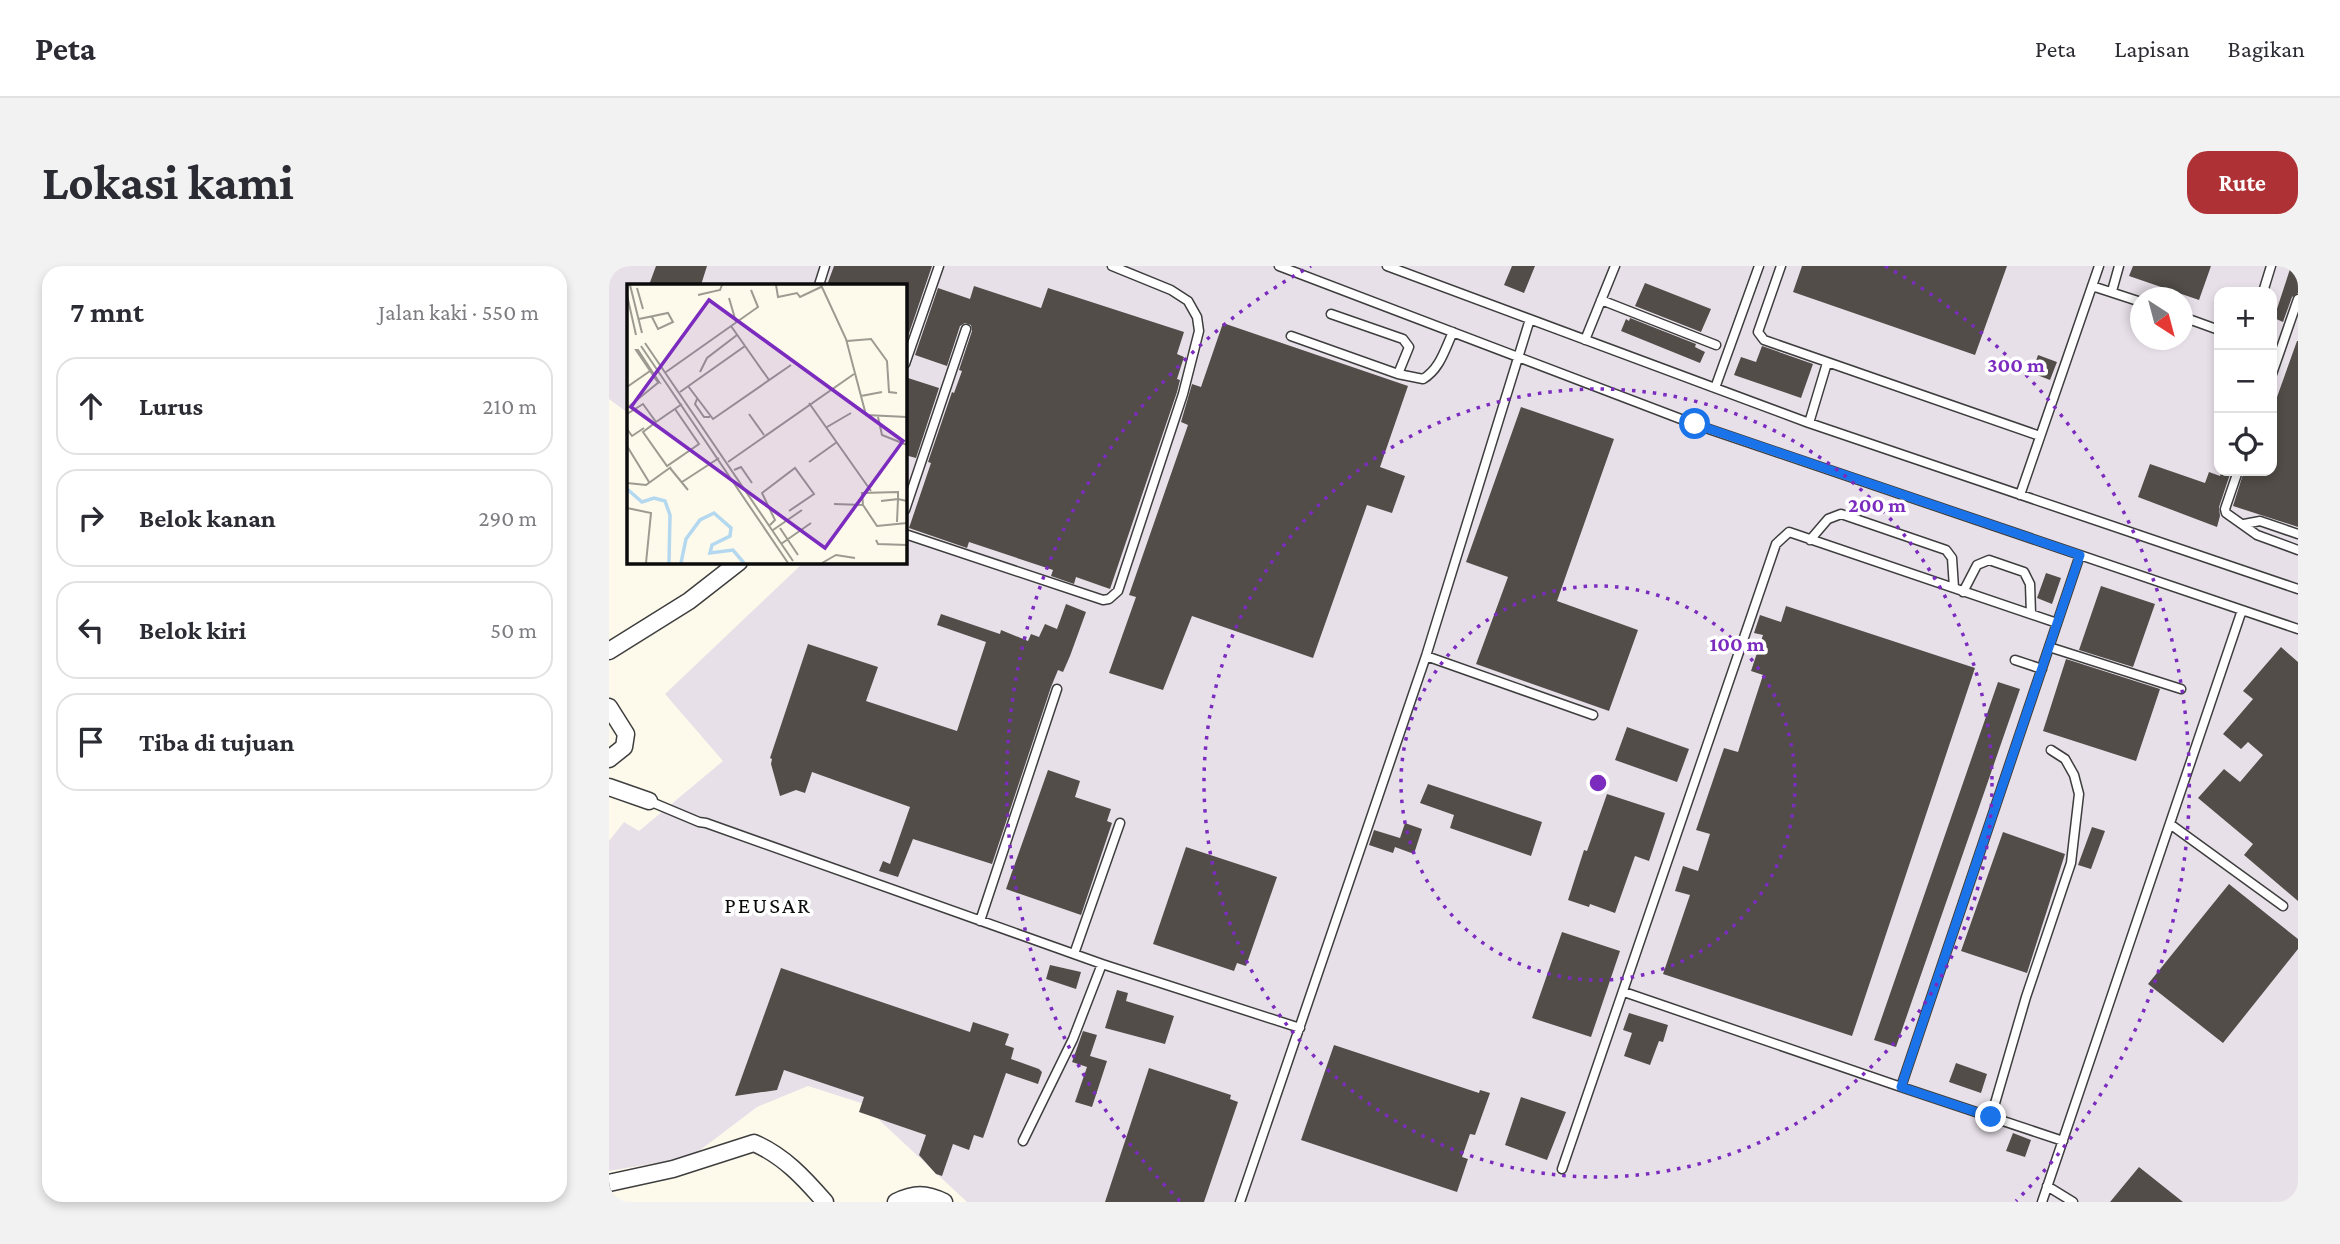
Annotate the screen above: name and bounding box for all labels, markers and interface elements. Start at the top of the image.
text: Peta [35,30,96,67]
text: Peta [2035,35,2076,62]
text: Lapisan [2114,35,2190,62]
text: Bagikan [2228,35,2305,62]
button: Rute [2187,151,2298,214]
text: Lokasi kami [42,155,294,210]
inset map [627,284,907,564]
north arrow [2130,287,2193,350]
map controls [2214,287,2277,476]
button: + [2214,287,2277,350]
text: 7 mnt [70,295,144,328]
text: Jalan kaki · 550 m [378,299,539,325]
button: − [2214,350,2277,413]
text: 300 m [1987,353,2045,377]
icon: ahead [72,387,110,425]
text: Lurus [139,392,203,421]
text: 210 m [483,393,537,419]
route start [1679,408,1710,439]
button: locate [2214,413,2277,476]
text: 200 m [1848,493,1906,517]
icon: right [72,499,110,537]
text: Belok kanan [139,504,276,533]
text: 290 m [479,505,537,531]
icon: left [72,611,110,649]
text: Belok kiri [139,616,246,645]
text: 50 m [490,617,537,643]
text: 100 m [1709,632,1765,656]
icon: arrive [72,723,110,761]
text: Tiba di tujuan [139,728,294,757]
centre of rings [1586,771,1610,795]
district label: PEUSAR [724,892,812,918]
route end [1975,1101,2006,1132]

